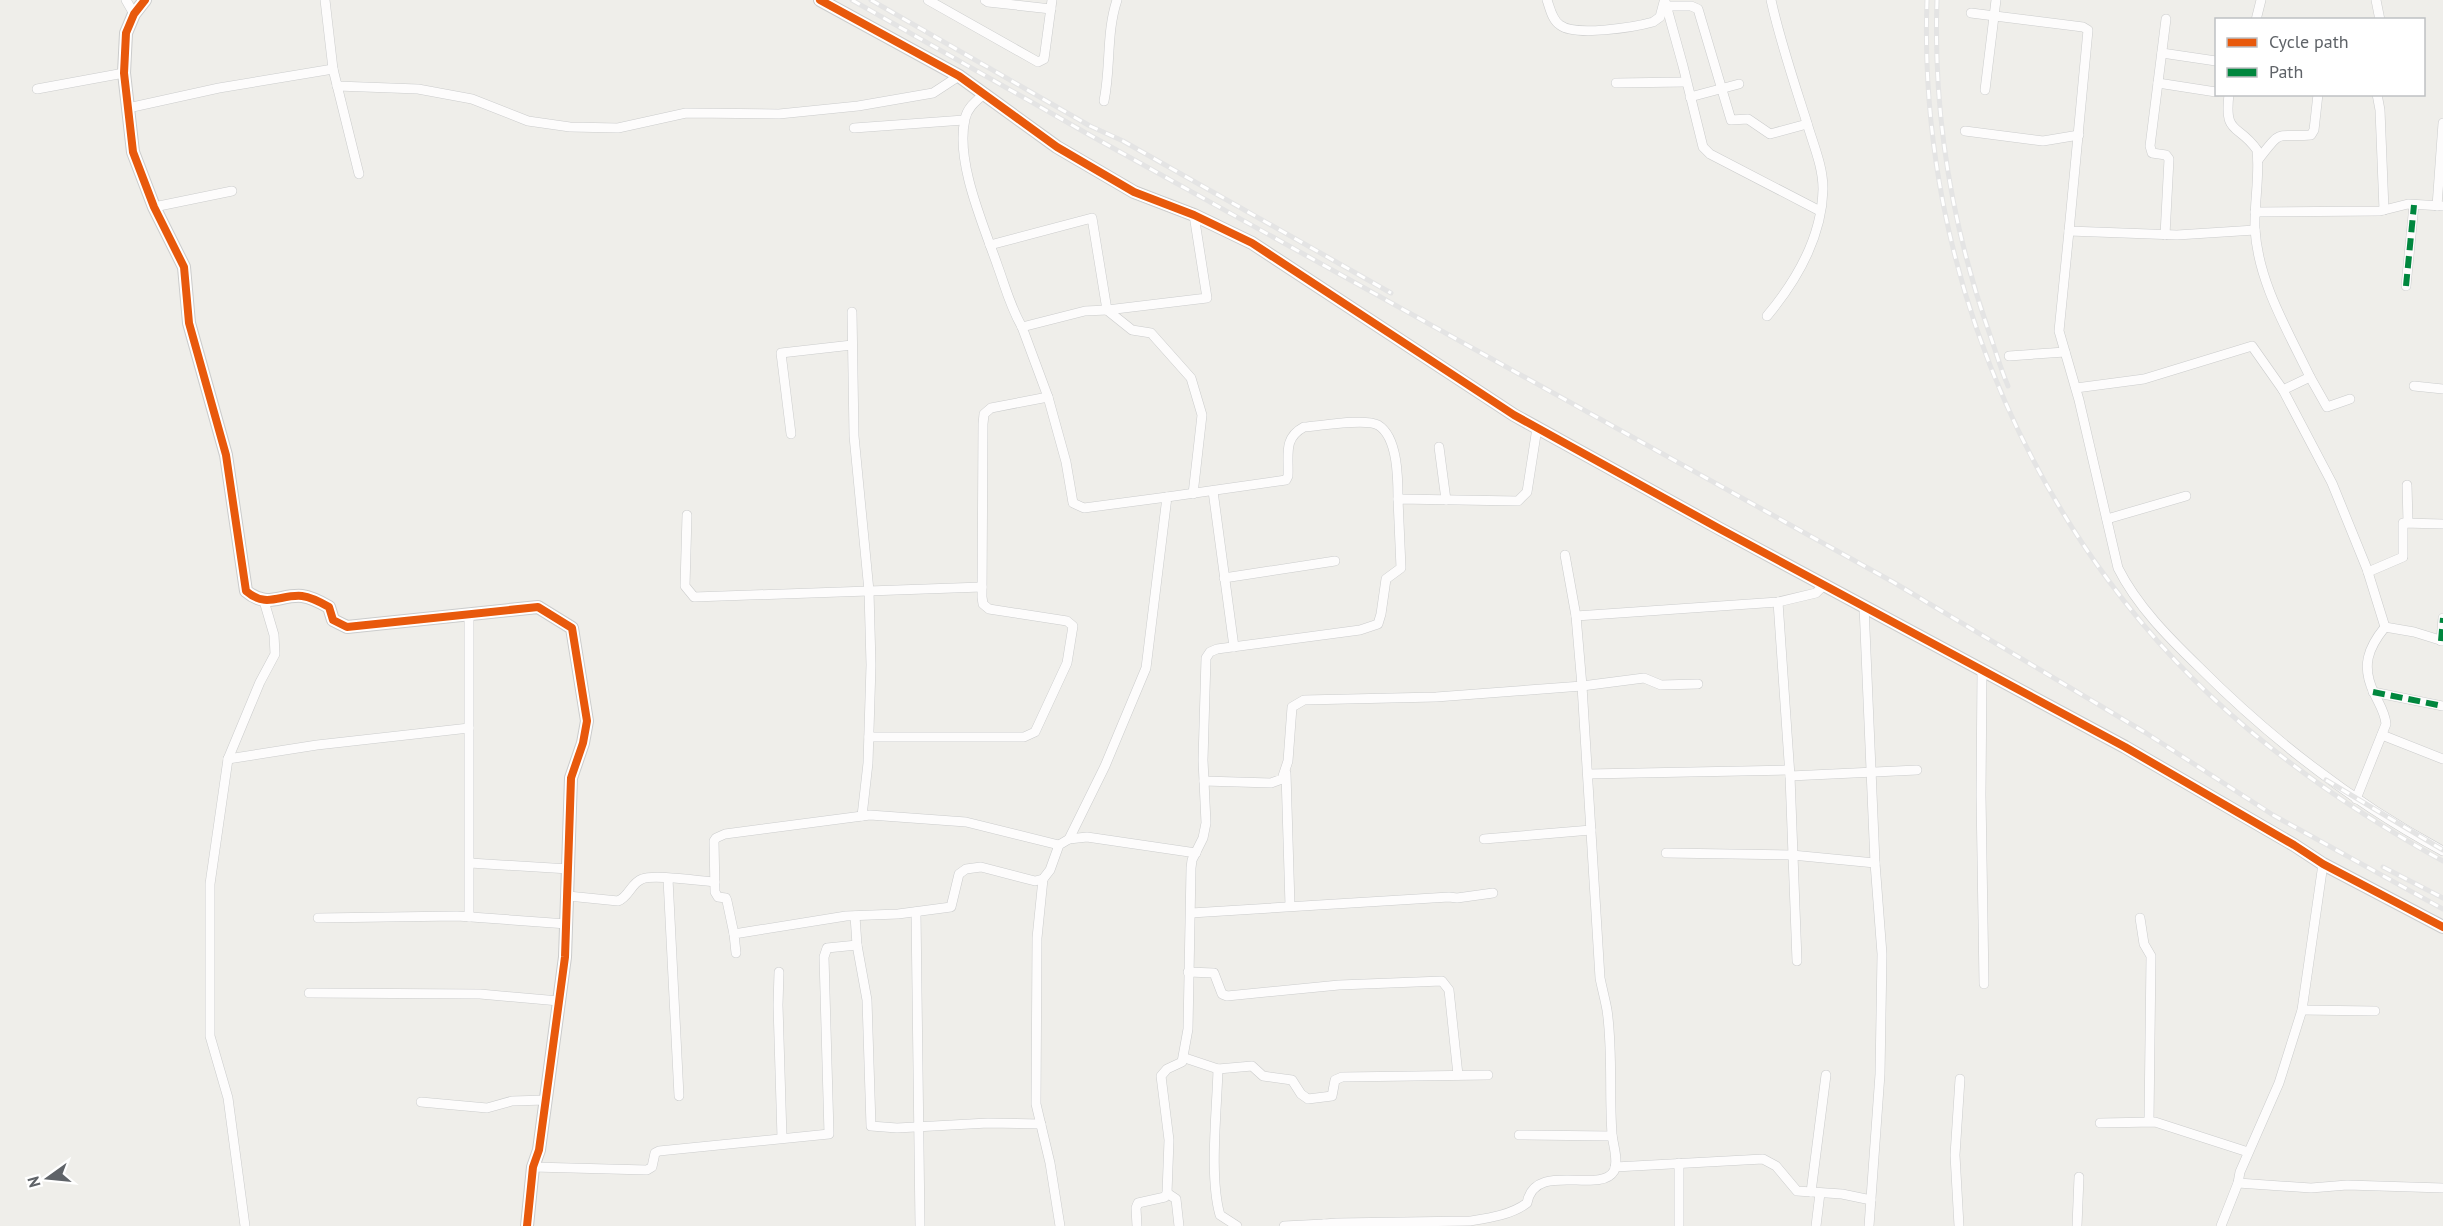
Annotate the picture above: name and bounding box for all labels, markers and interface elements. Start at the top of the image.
legend [2215,18,2425,96]
text: Cycle path [2269,30,2349,53]
text: Path [2269,60,2303,83]
north arrow [18,1148,78,1208]
text: N [22,1174,45,1190]

